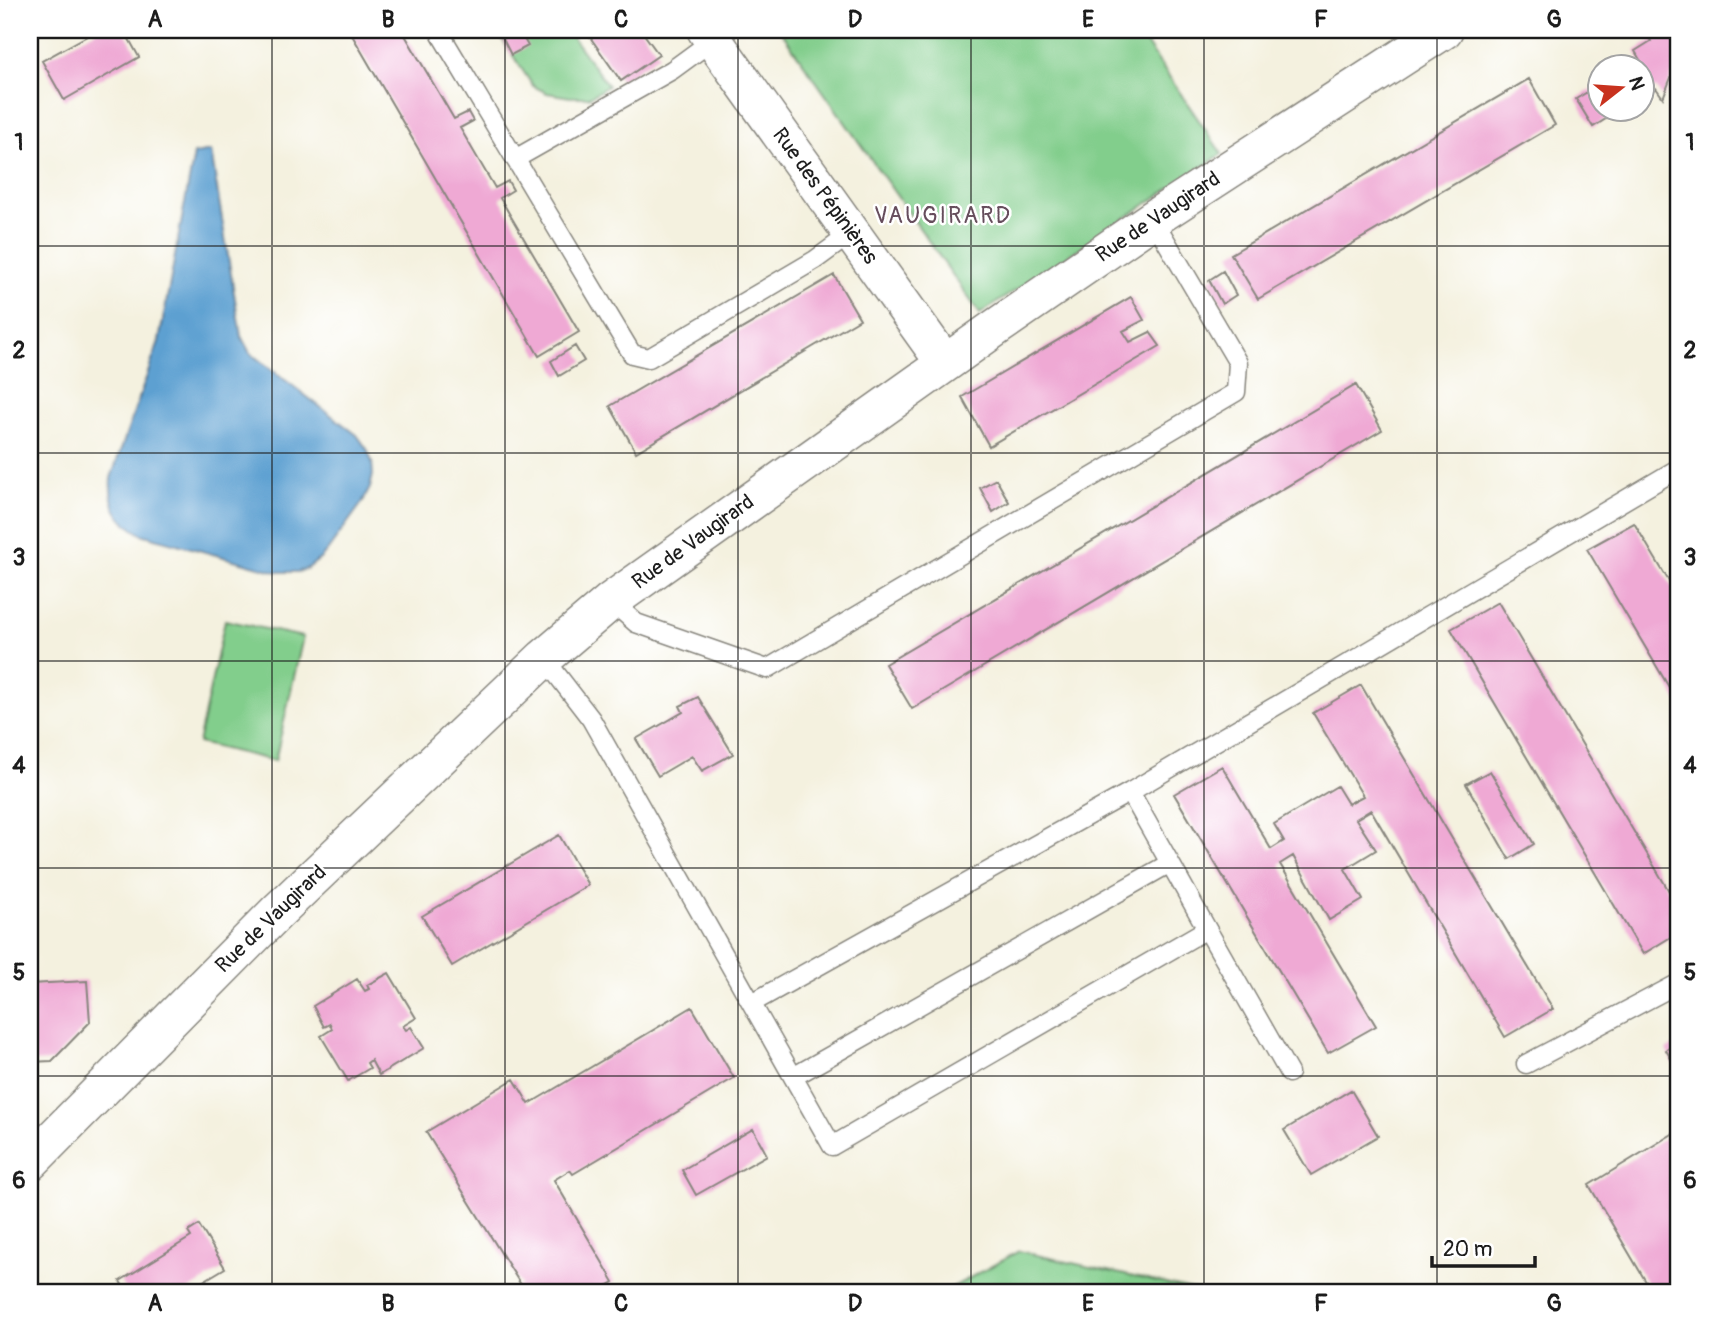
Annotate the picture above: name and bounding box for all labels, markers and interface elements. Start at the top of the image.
text: A [148,5,163,34]
text: B [381,5,395,34]
text: C [614,5,628,34]
text: D [848,5,862,34]
text: E [1082,5,1094,34]
text: F [1314,5,1328,34]
text: G [1546,5,1562,34]
north arrow [1586,52,1656,122]
text: N [1623,74,1650,93]
street label: Rue des Pépinières [766,122,884,270]
text: 1 [15,128,24,157]
text: 1 [1686,128,1695,157]
street label: Rue de Vaugirard [1091,165,1225,269]
district label: VAUGIRARD [874,201,1012,230]
text: 2 [13,336,26,365]
text: 2 [1684,336,1697,365]
street label: Rue de Vaugirard [627,489,759,595]
text: 3 [13,543,25,572]
text: 3 [1684,543,1696,572]
text: 4 [12,751,26,780]
text: 4 [1683,751,1697,780]
street label: Rue de Vaugirard [210,859,332,979]
text: 5 [13,958,25,987]
text: 5 [1684,958,1696,987]
text: 6 [12,1166,26,1195]
text: 6 [1683,1166,1697,1195]
scale bar [1432,1224,1536,1268]
text: 20 m [1443,1236,1492,1263]
text: A [148,1289,163,1318]
text: B [381,1289,395,1318]
text: C [614,1289,628,1318]
text: D [848,1289,862,1318]
text: E [1082,1289,1094,1318]
text: F [1314,1289,1328,1318]
text: G [1546,1289,1562,1318]

